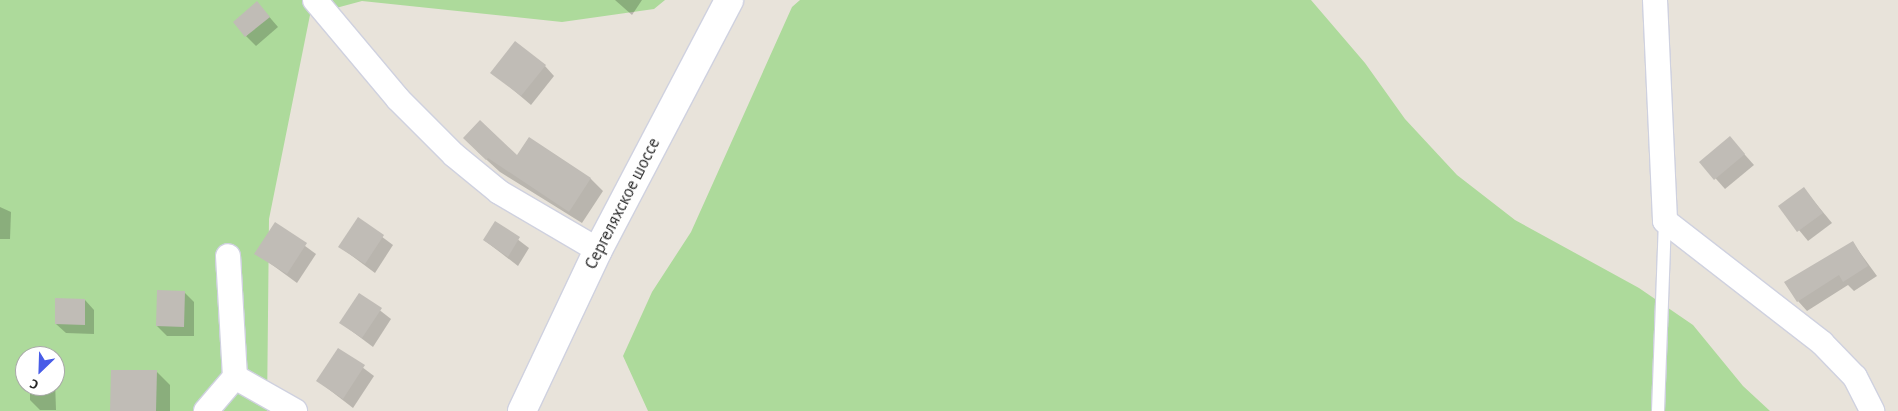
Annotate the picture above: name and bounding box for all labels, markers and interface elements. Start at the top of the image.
street label: Сергеляхское шоссе [581,135,665,273]
north arrow [15,346,65,396]
text: С [28,376,41,392]

